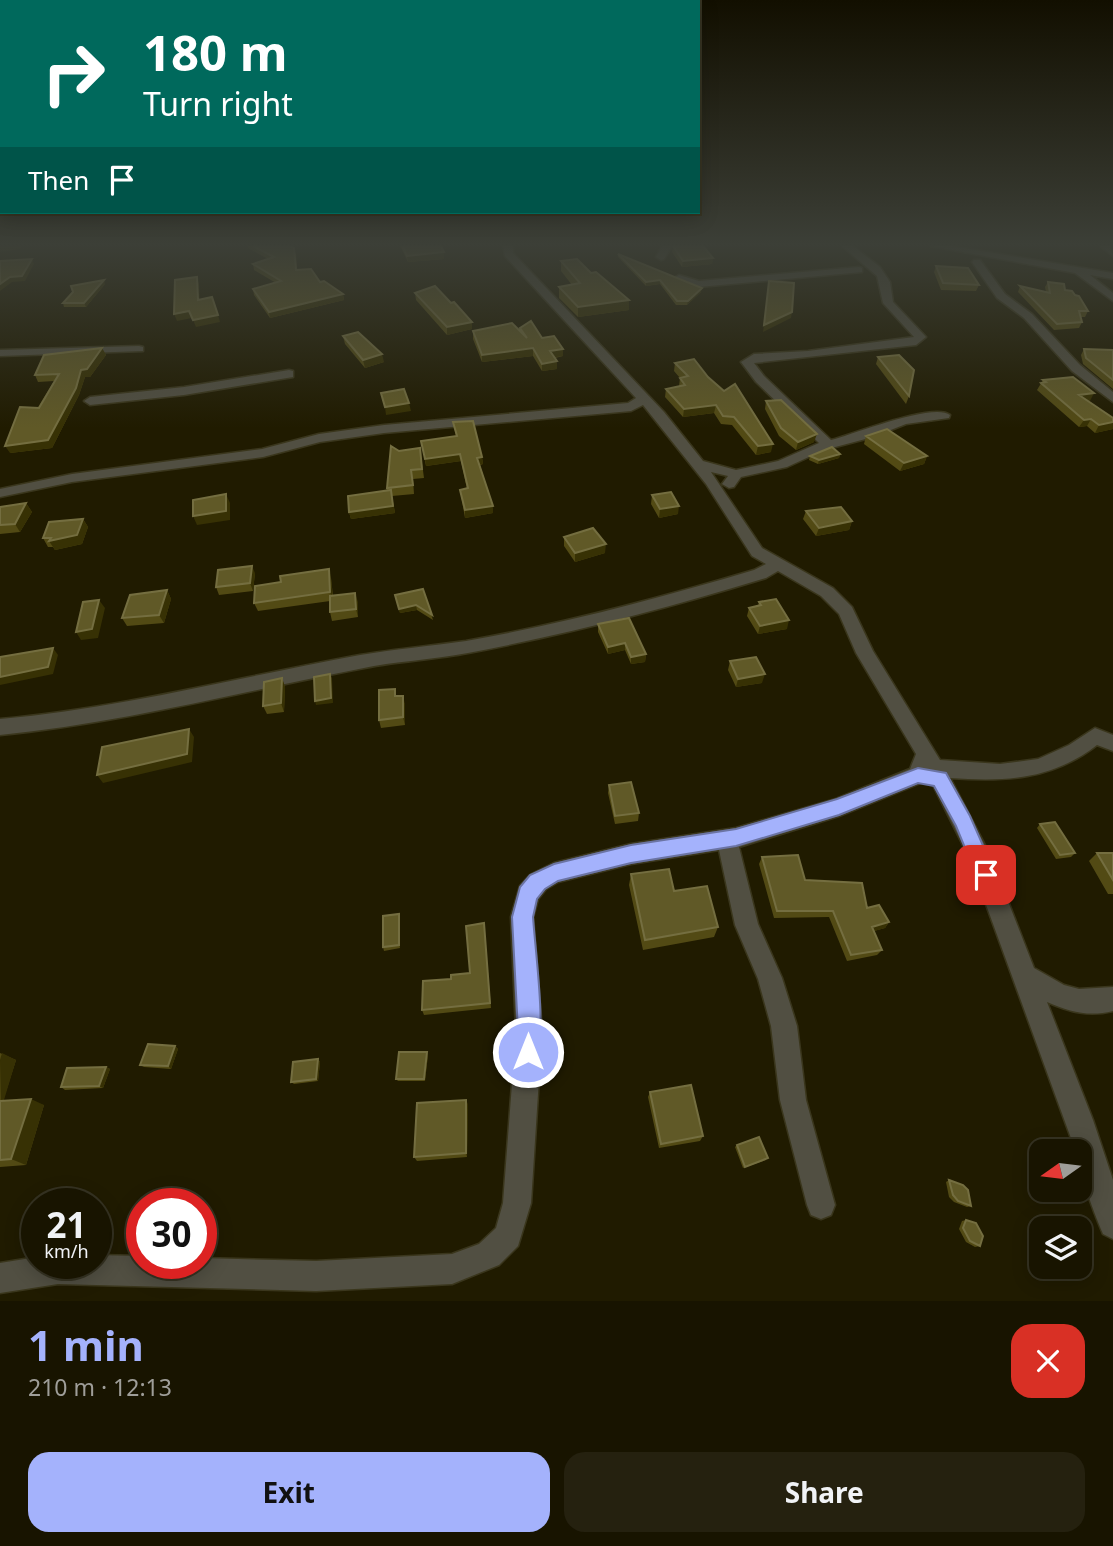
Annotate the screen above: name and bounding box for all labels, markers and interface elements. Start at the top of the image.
text: 180 m [143,19,288,85]
icon: right [28,28,119,119]
text: Turn right [143,82,293,125]
icon: arrive [103,161,141,199]
text: Then [28,162,89,198]
pin [956,845,1016,905]
icon: arrive [967,856,1005,894]
position arrow [491,1015,565,1089]
north arrow [1029,1139,1092,1202]
map controls [1029,1139,1092,1279]
speed limit sign: 30 [126,1188,217,1279]
text: 21 [46,1201,87,1248]
button: layers [1029,1216,1092,1279]
text: km/h [44,1239,89,1263]
text: 1 min [28,1316,144,1373]
button: close [1011,1324,1085,1398]
text: 210 m · 12:13 [28,1371,172,1403]
button: Exit [28,1452,550,1532]
button: Share [564,1452,1085,1532]

